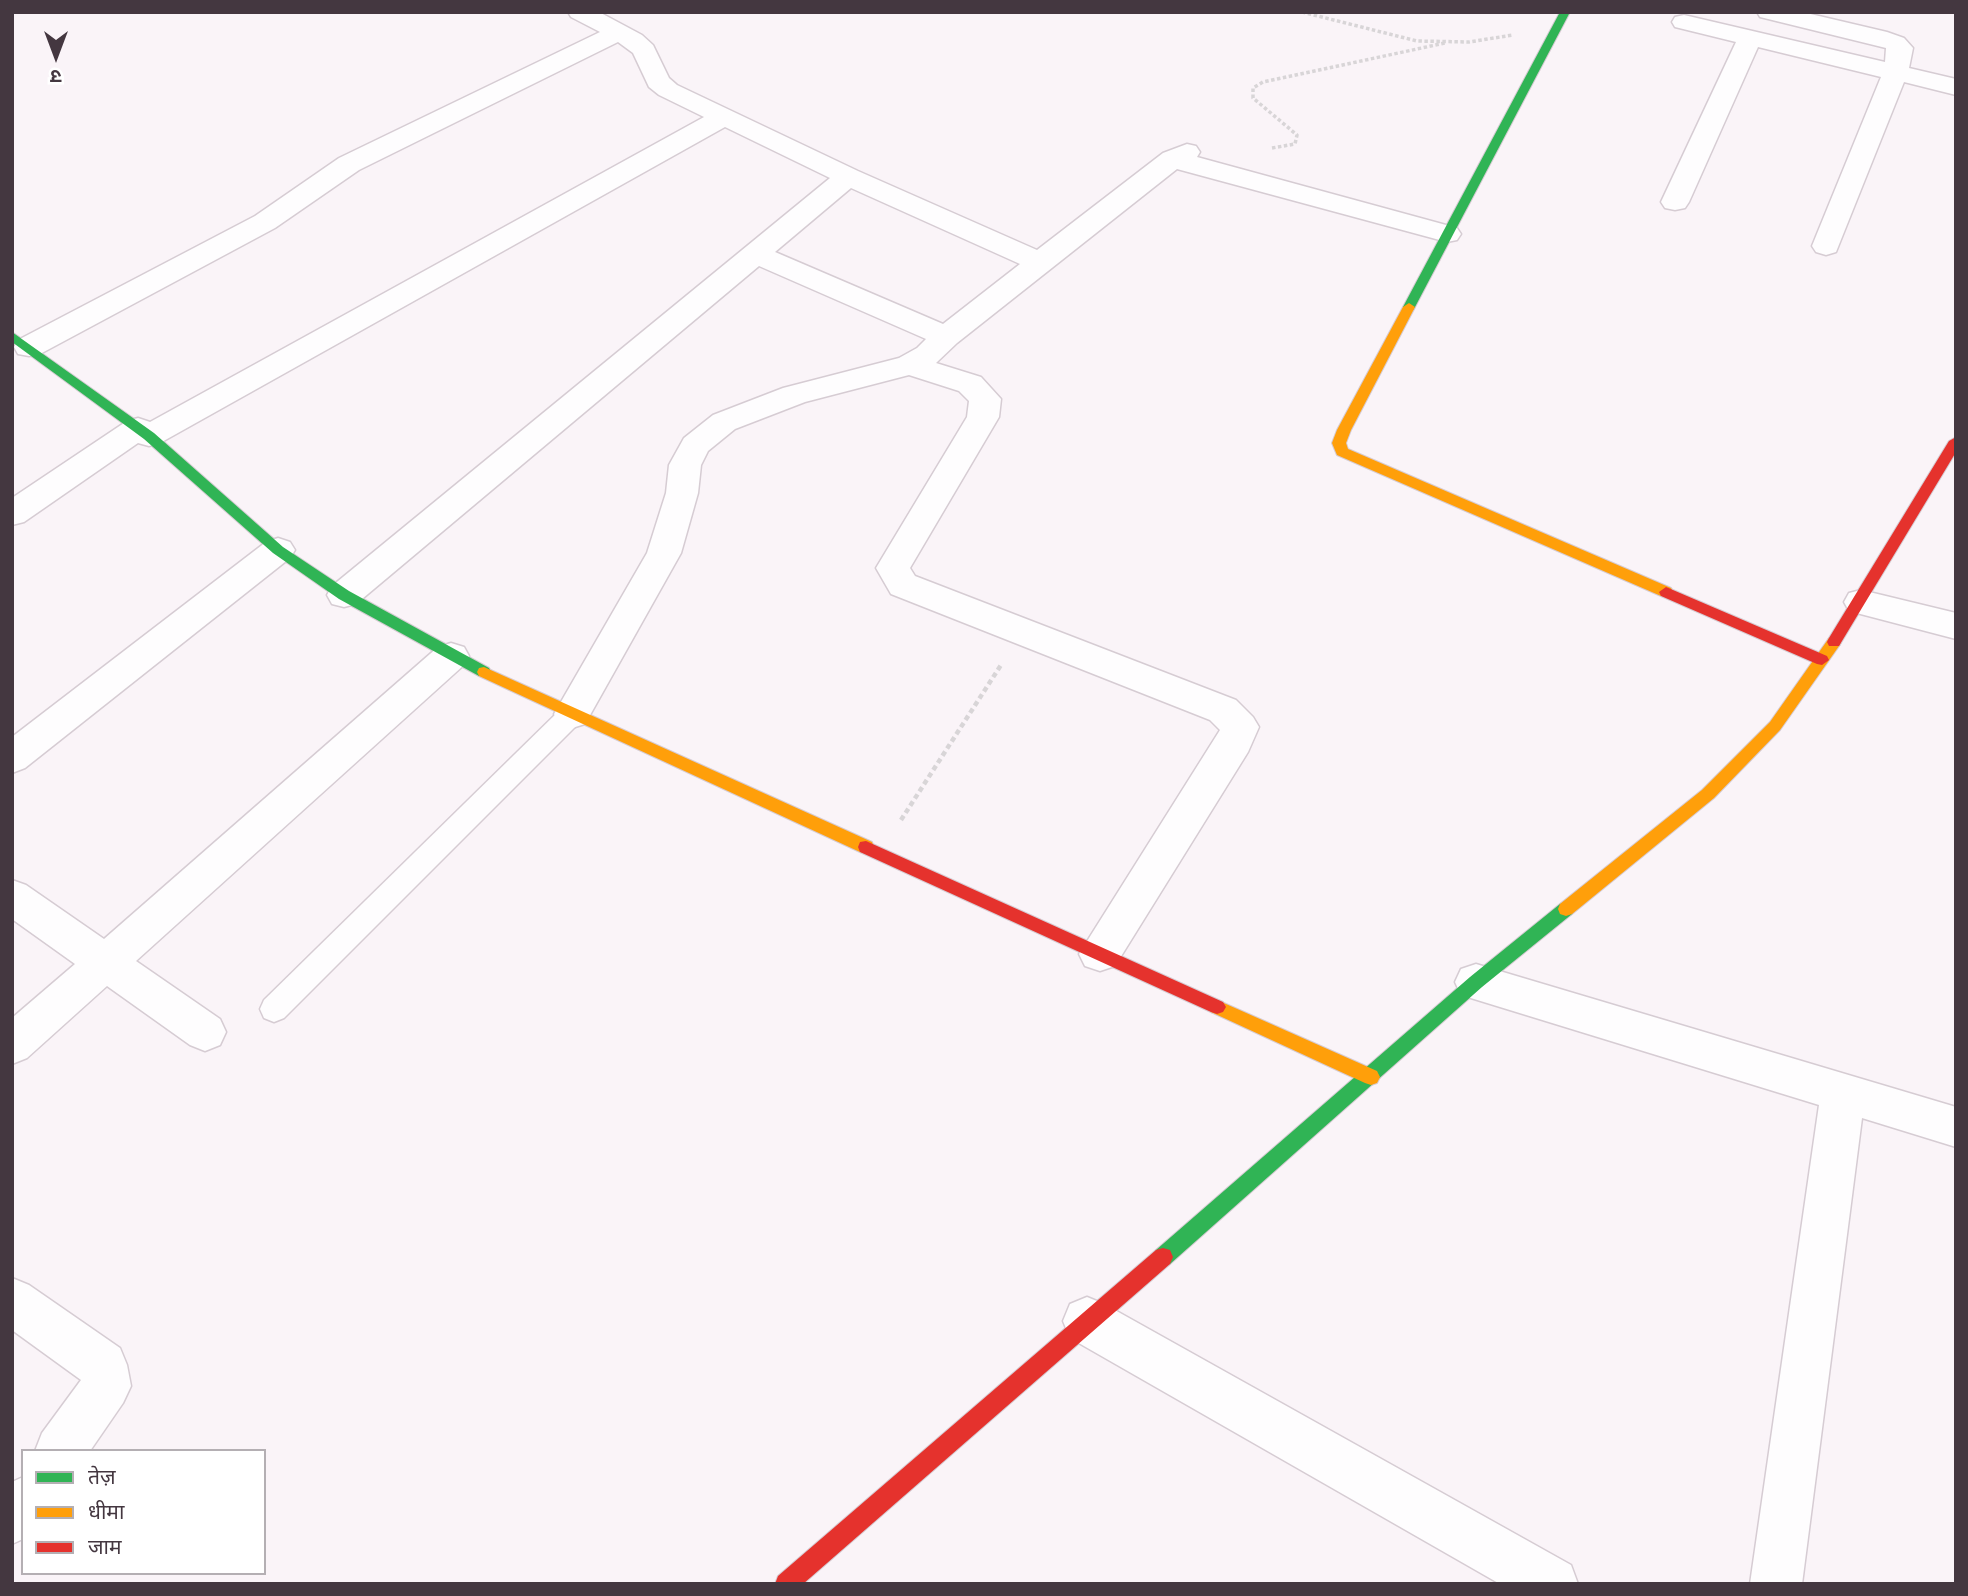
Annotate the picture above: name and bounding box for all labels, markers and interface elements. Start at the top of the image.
north arrow [21,21,91,91]
text: उ [50,65,62,89]
legend [21,1449,266,1575]
text: तेज़ [88,1463,116,1490]
text: धीमा [88,1498,124,1525]
text: जाम [88,1533,122,1560]

